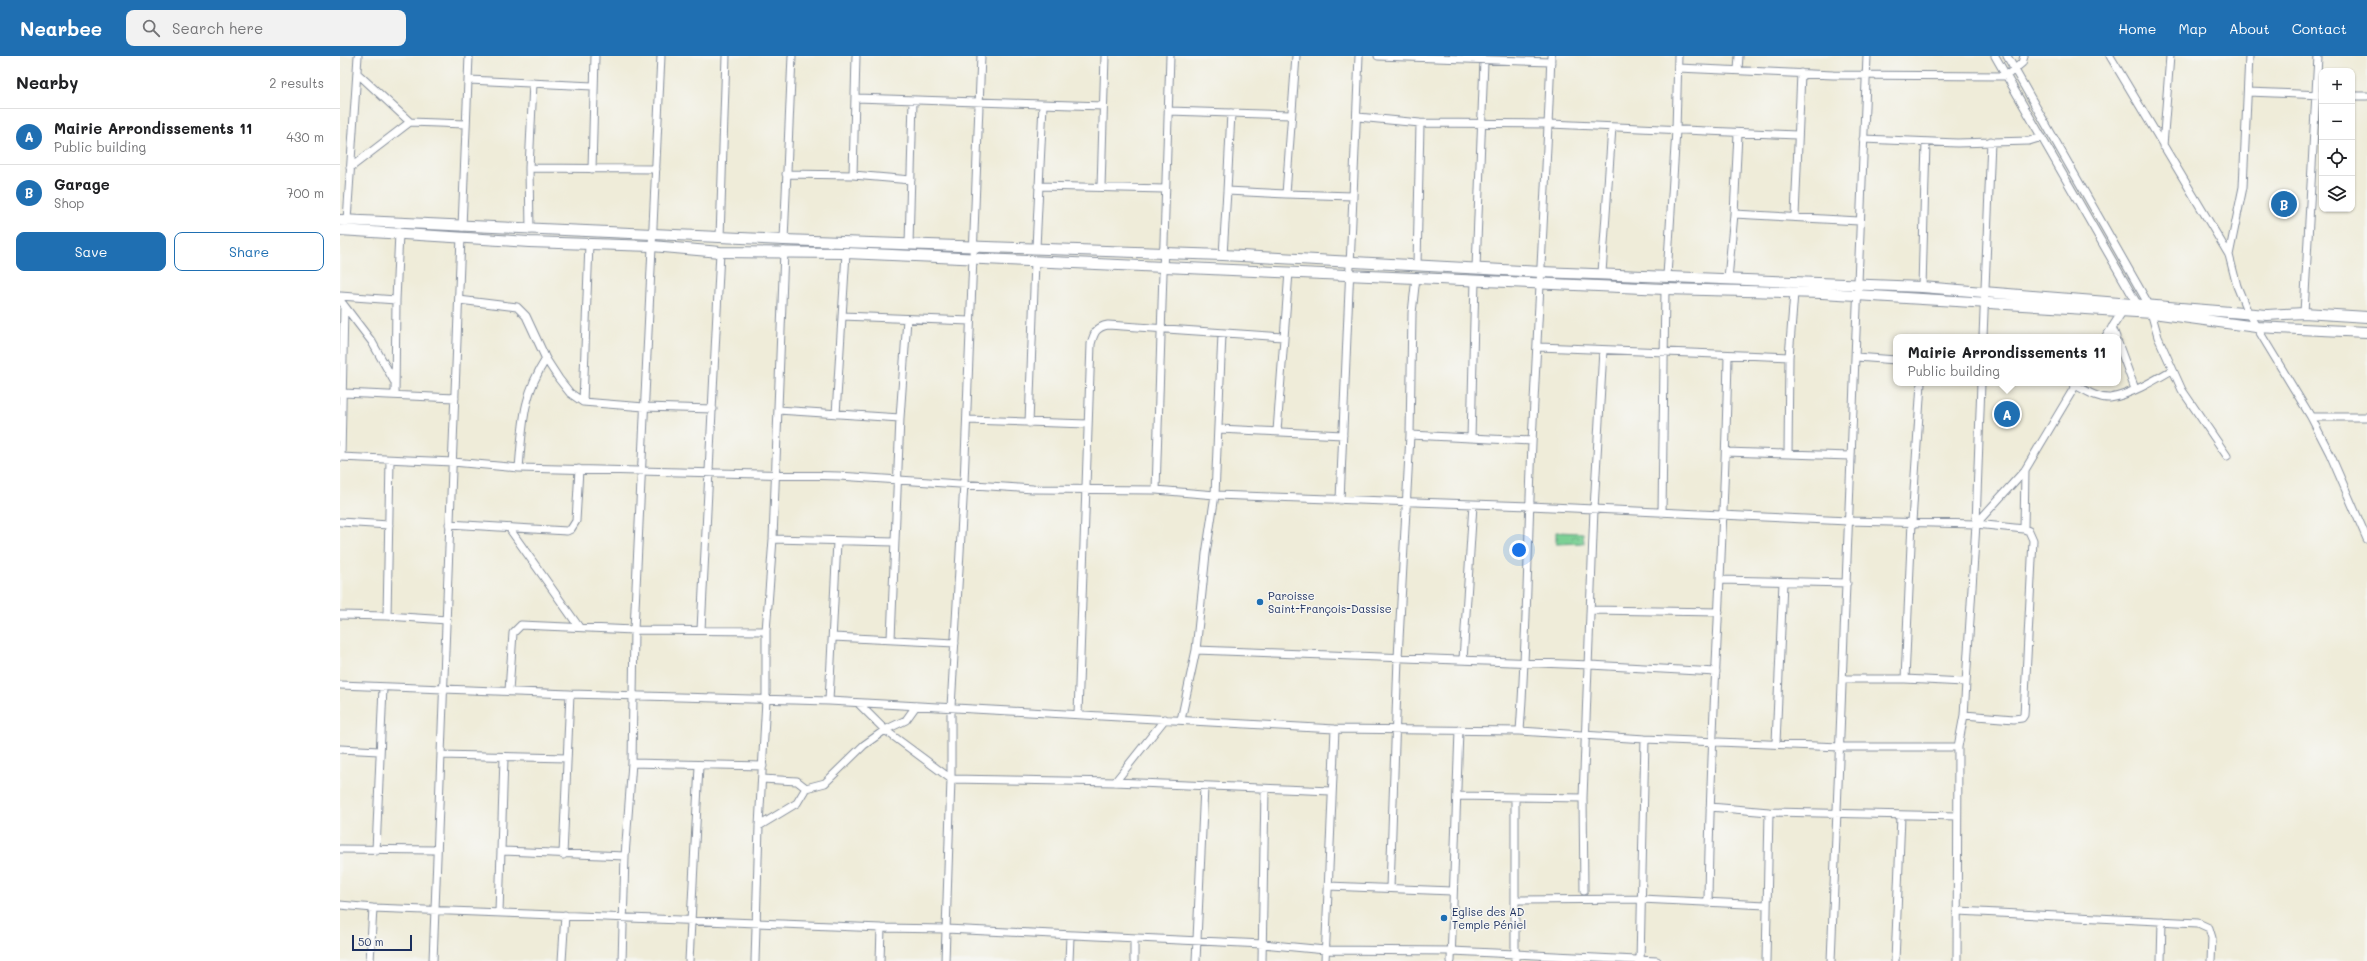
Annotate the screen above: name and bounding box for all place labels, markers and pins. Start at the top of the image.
pin: B [2271,189,2297,219]
pin: A [1994,399,2020,429]
place label: Paroisse Saint-François-Dassise [1268,588,1392,616]
marker: Paroisse Saint-François-Dassise [1255,597,1265,607]
place label: Eglise des AD Temple Péniel [1452,904,1526,932]
marker: Eglise des AD Temple Péniel [1439,913,1449,923]

